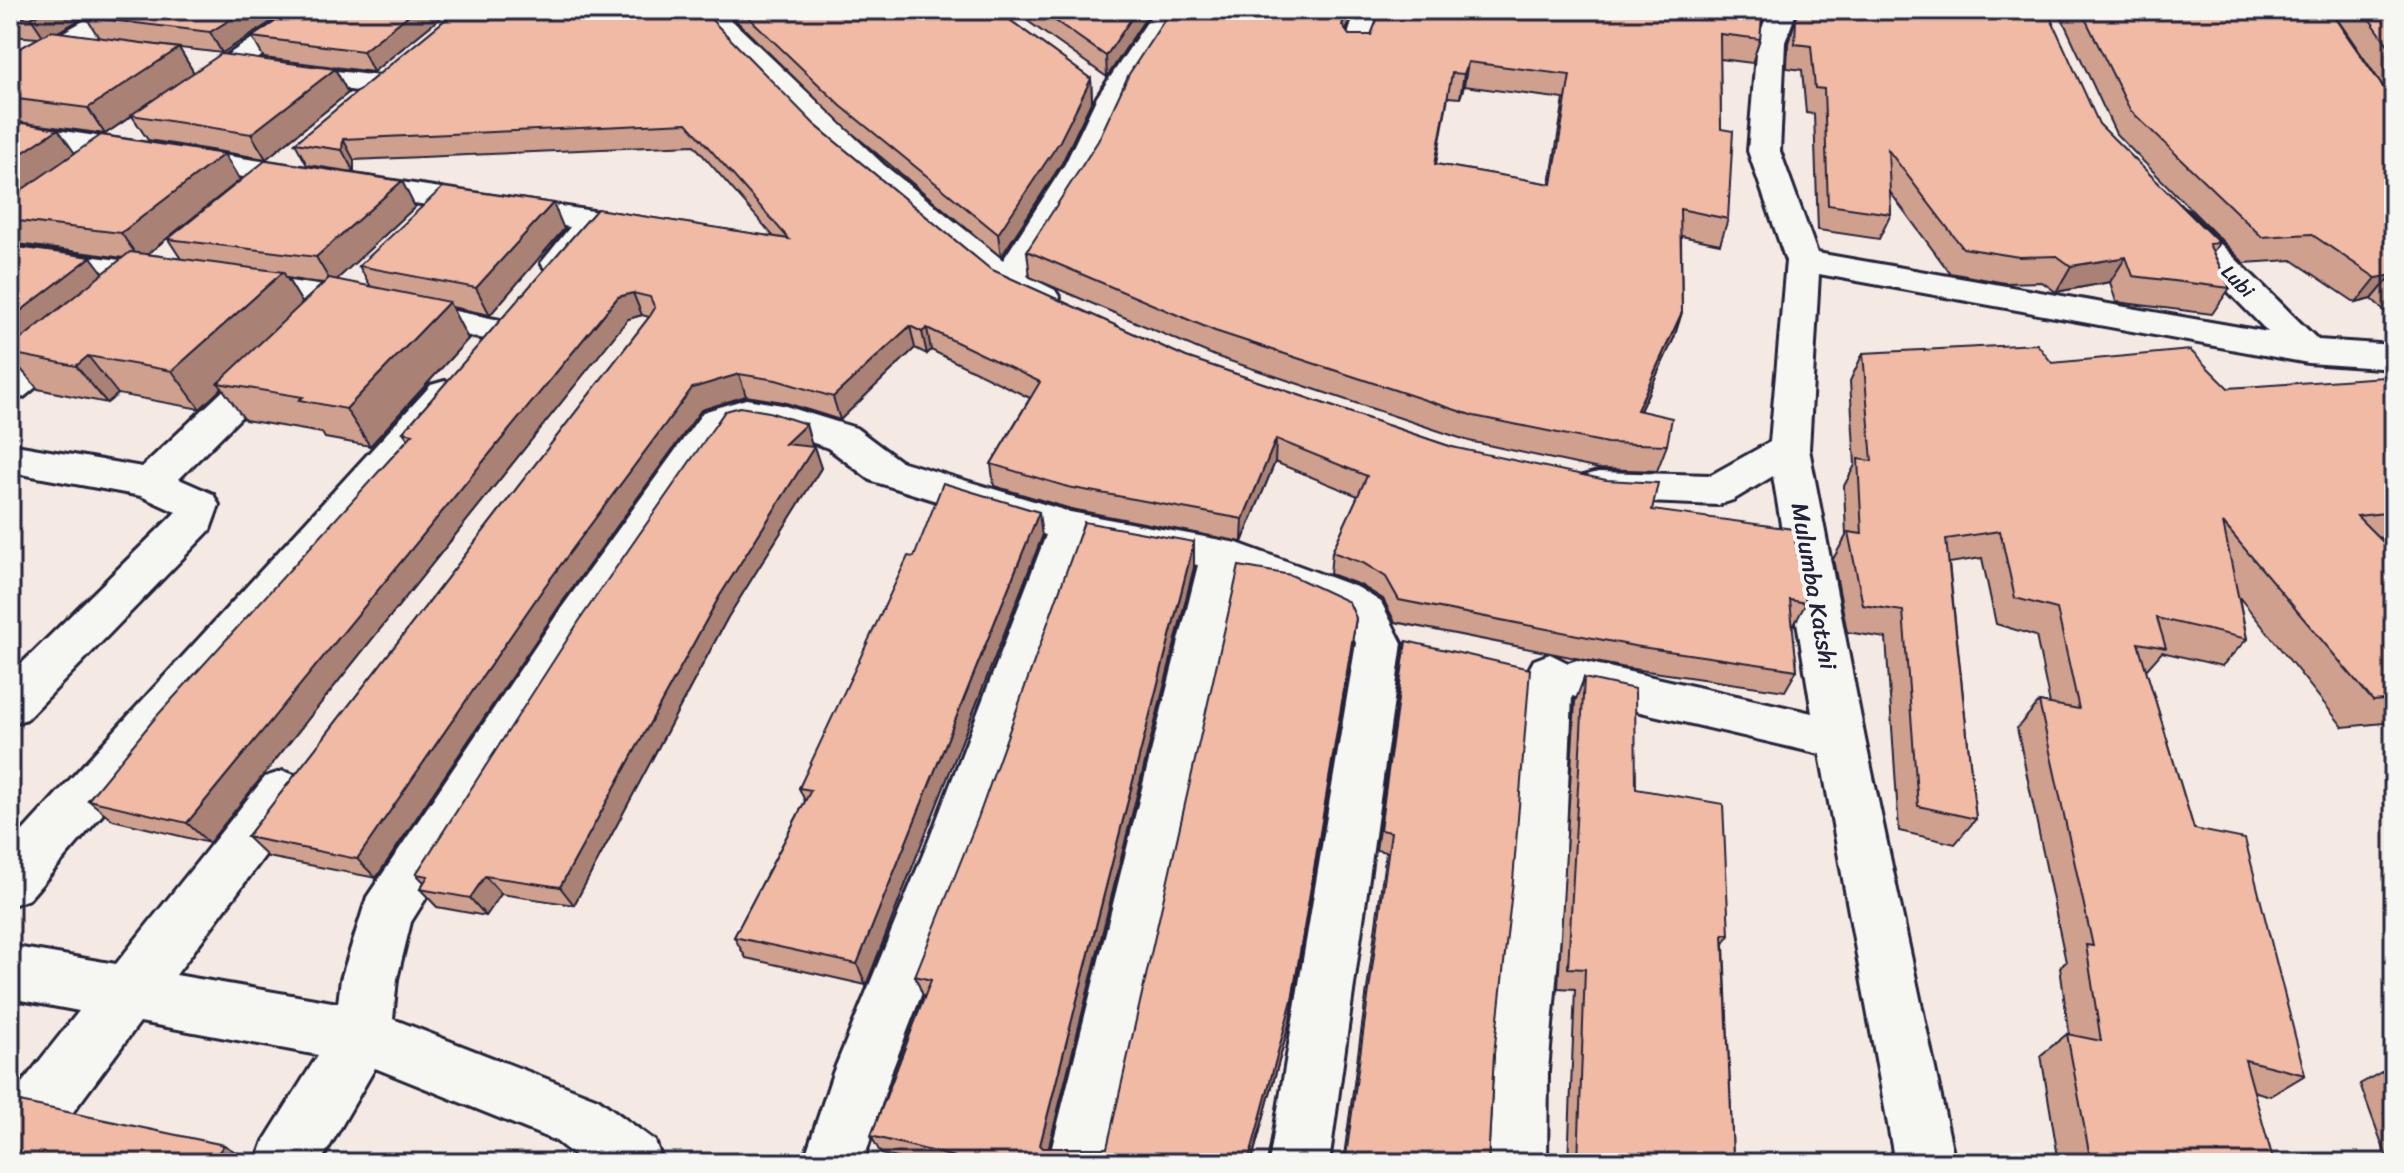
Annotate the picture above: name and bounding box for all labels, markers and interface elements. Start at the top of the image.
street label: Lubi [2212,256,2264,308]
street label: Mulumba Katshi [1779,499,1850,674]

